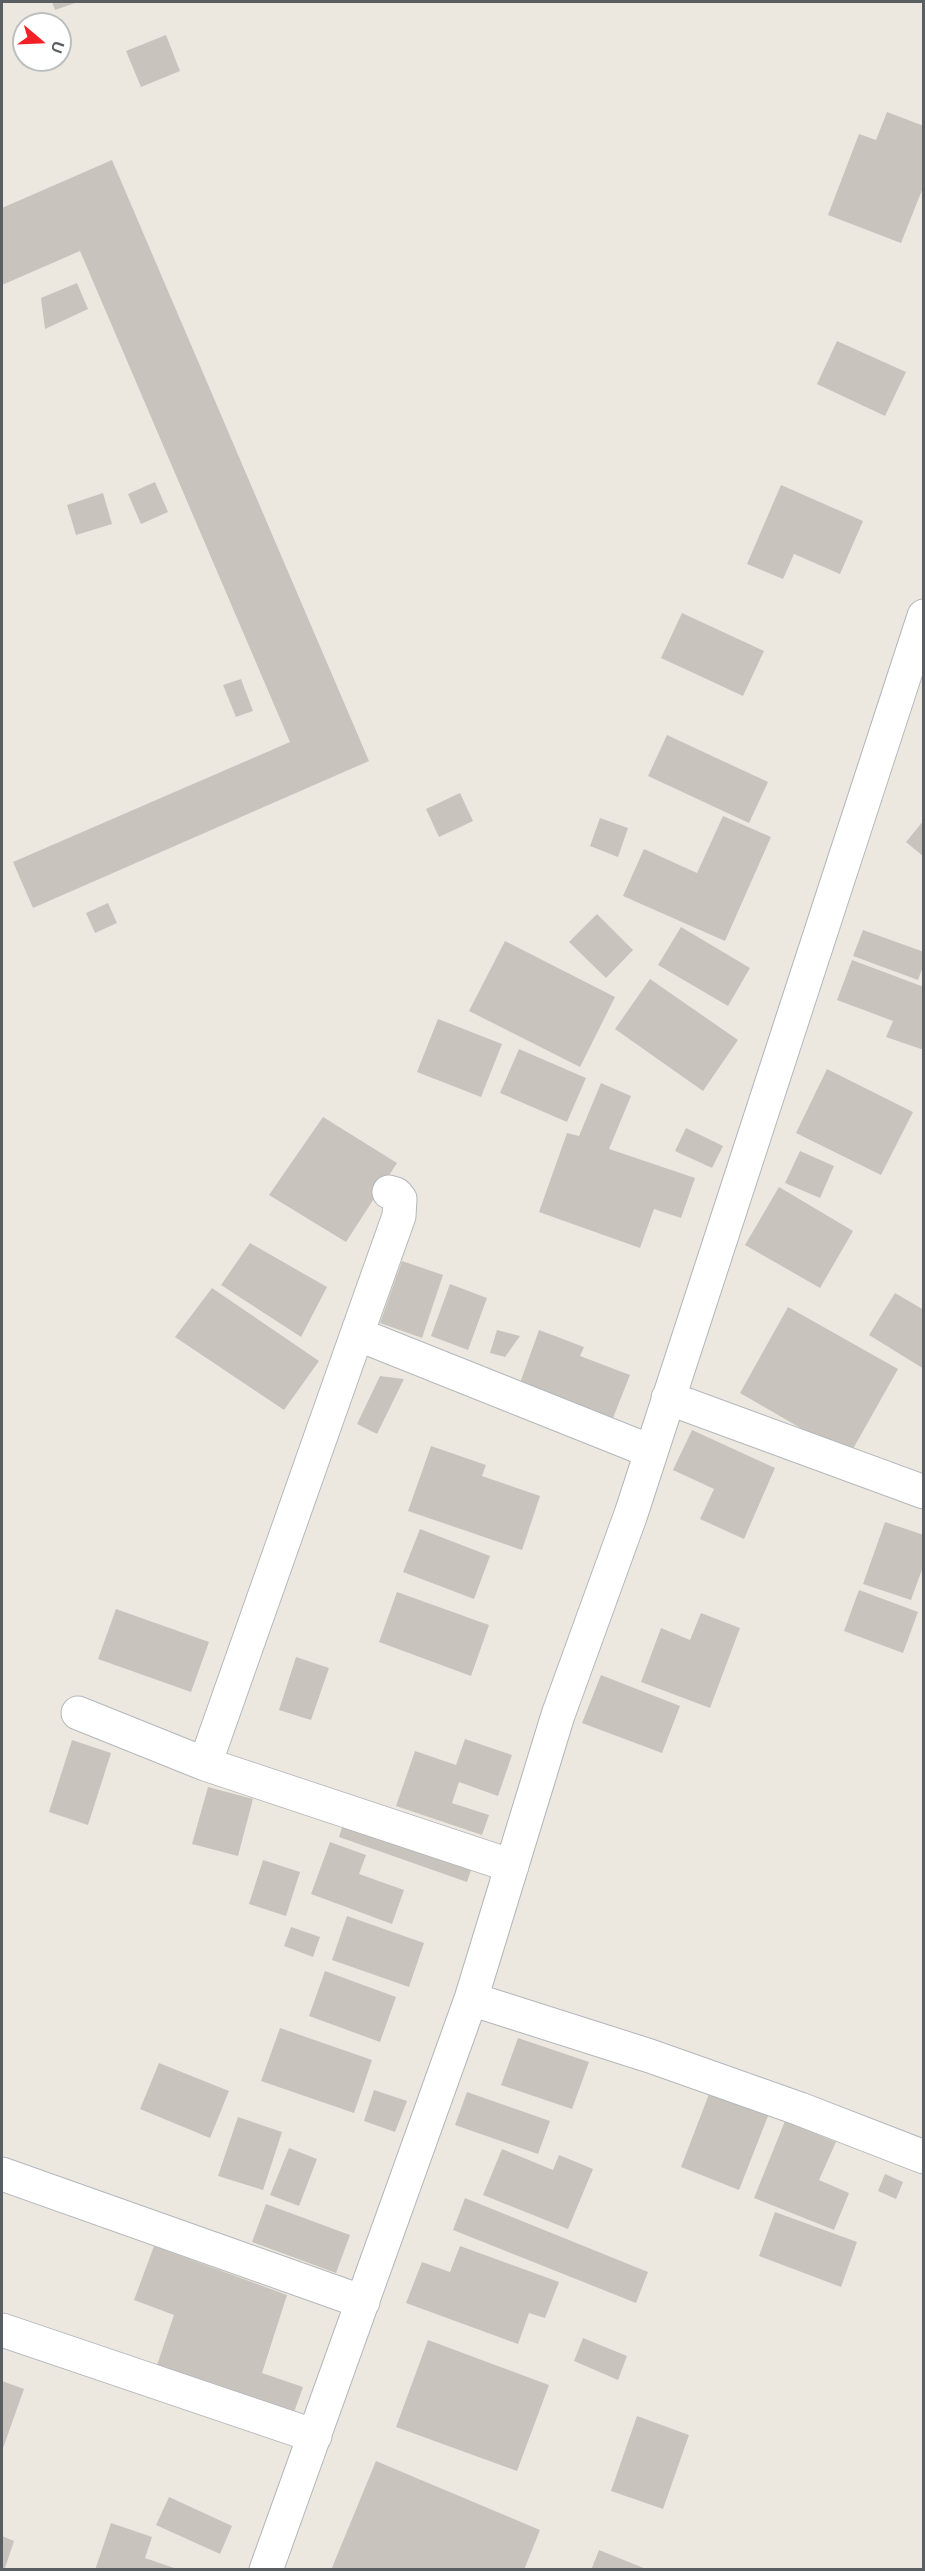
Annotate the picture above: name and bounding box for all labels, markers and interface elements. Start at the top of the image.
north arrow [12,12,72,72]
text: U [48,39,68,56]

